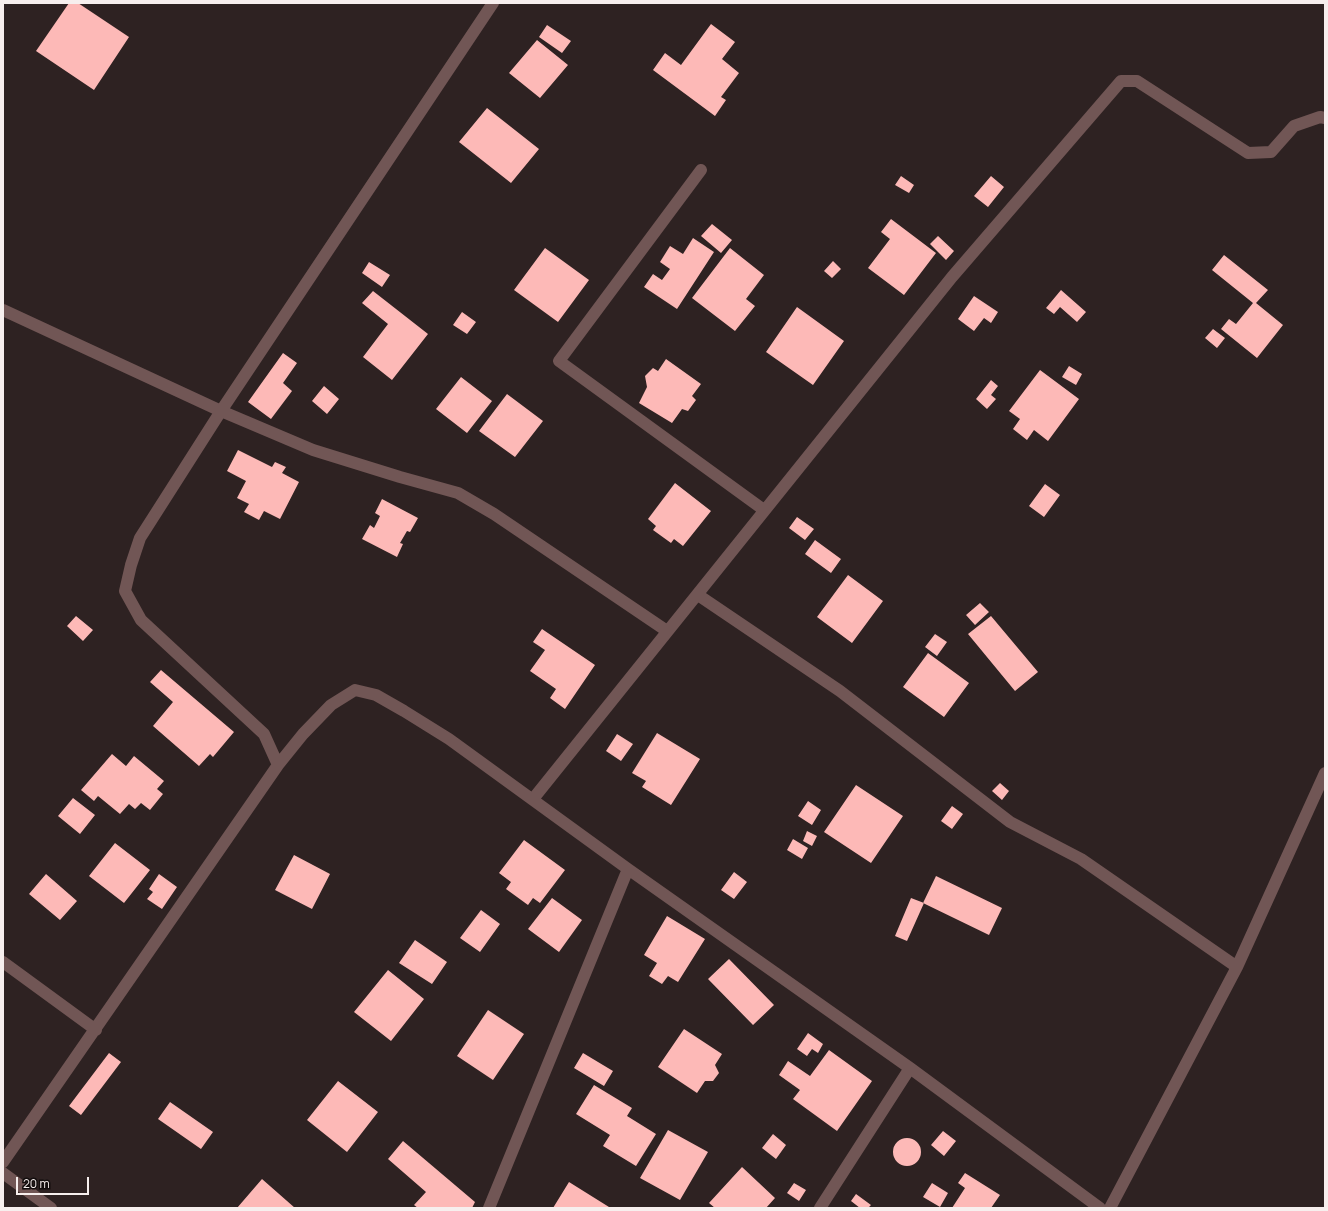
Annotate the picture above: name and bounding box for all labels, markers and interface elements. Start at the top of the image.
scale bar [18,1169,91,1195]
text: 20 m [23,1175,50,1192]

